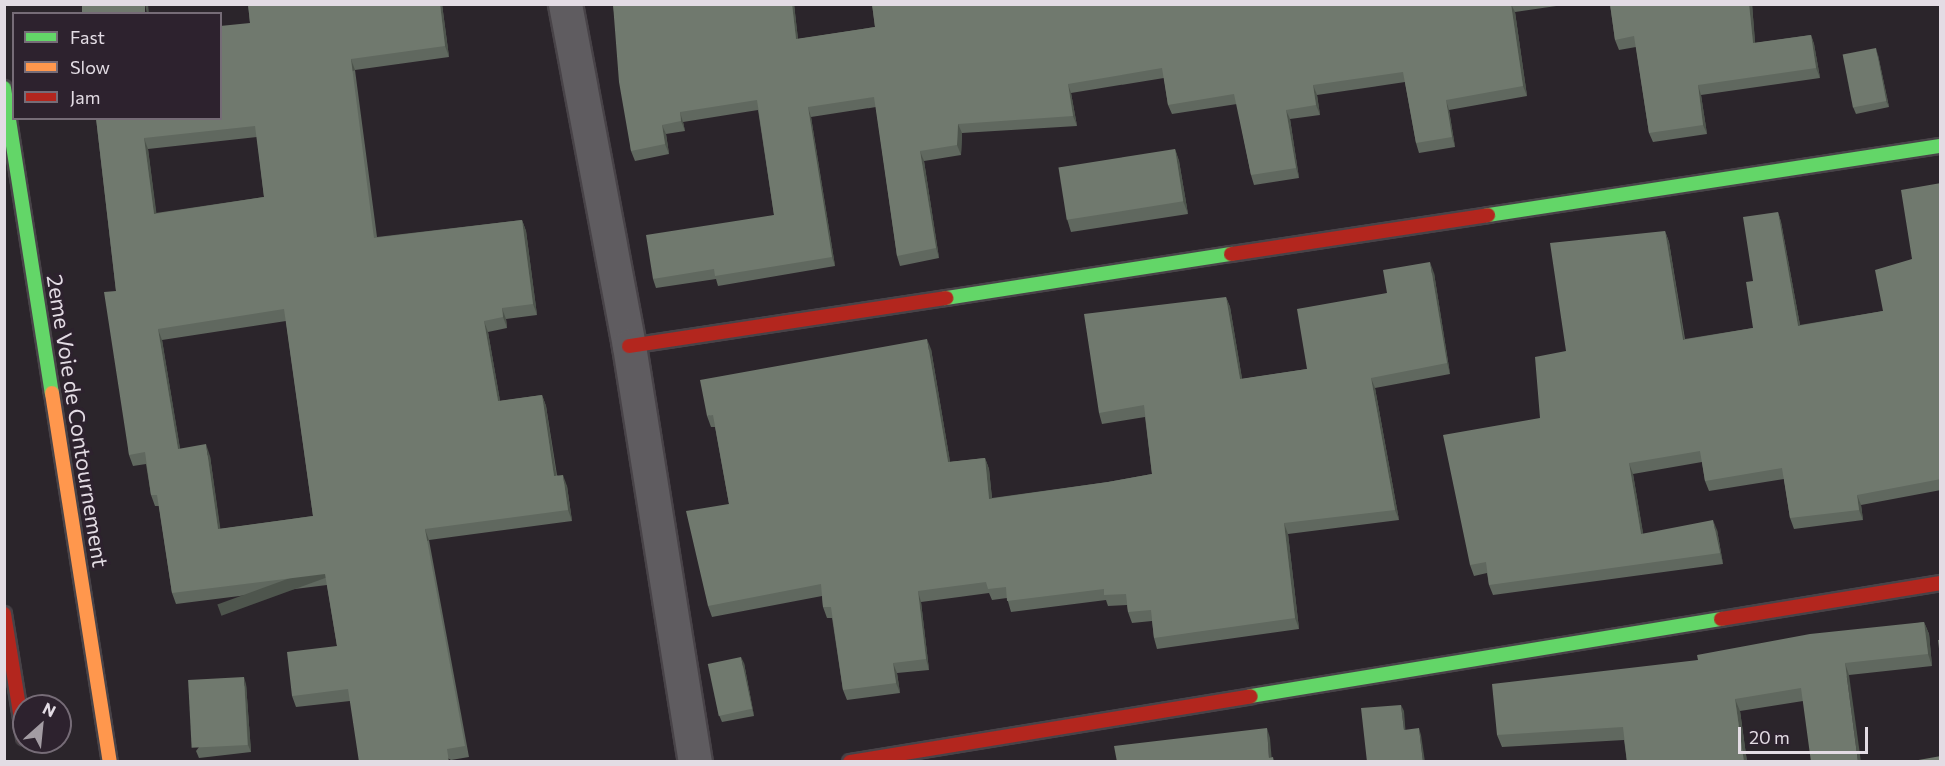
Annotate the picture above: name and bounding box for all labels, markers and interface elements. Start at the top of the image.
legend [12,12,222,120]
text: Fast [70,26,105,48]
text: Slow [70,56,110,78]
text: Jam [70,86,100,108]
street label: 2eme Voie de Contournement [42,273,114,569]
north arrow [12,694,72,754]
text: N [40,698,59,720]
scale bar [1741,715,1872,753]
text: 20 m [1749,726,1790,748]

